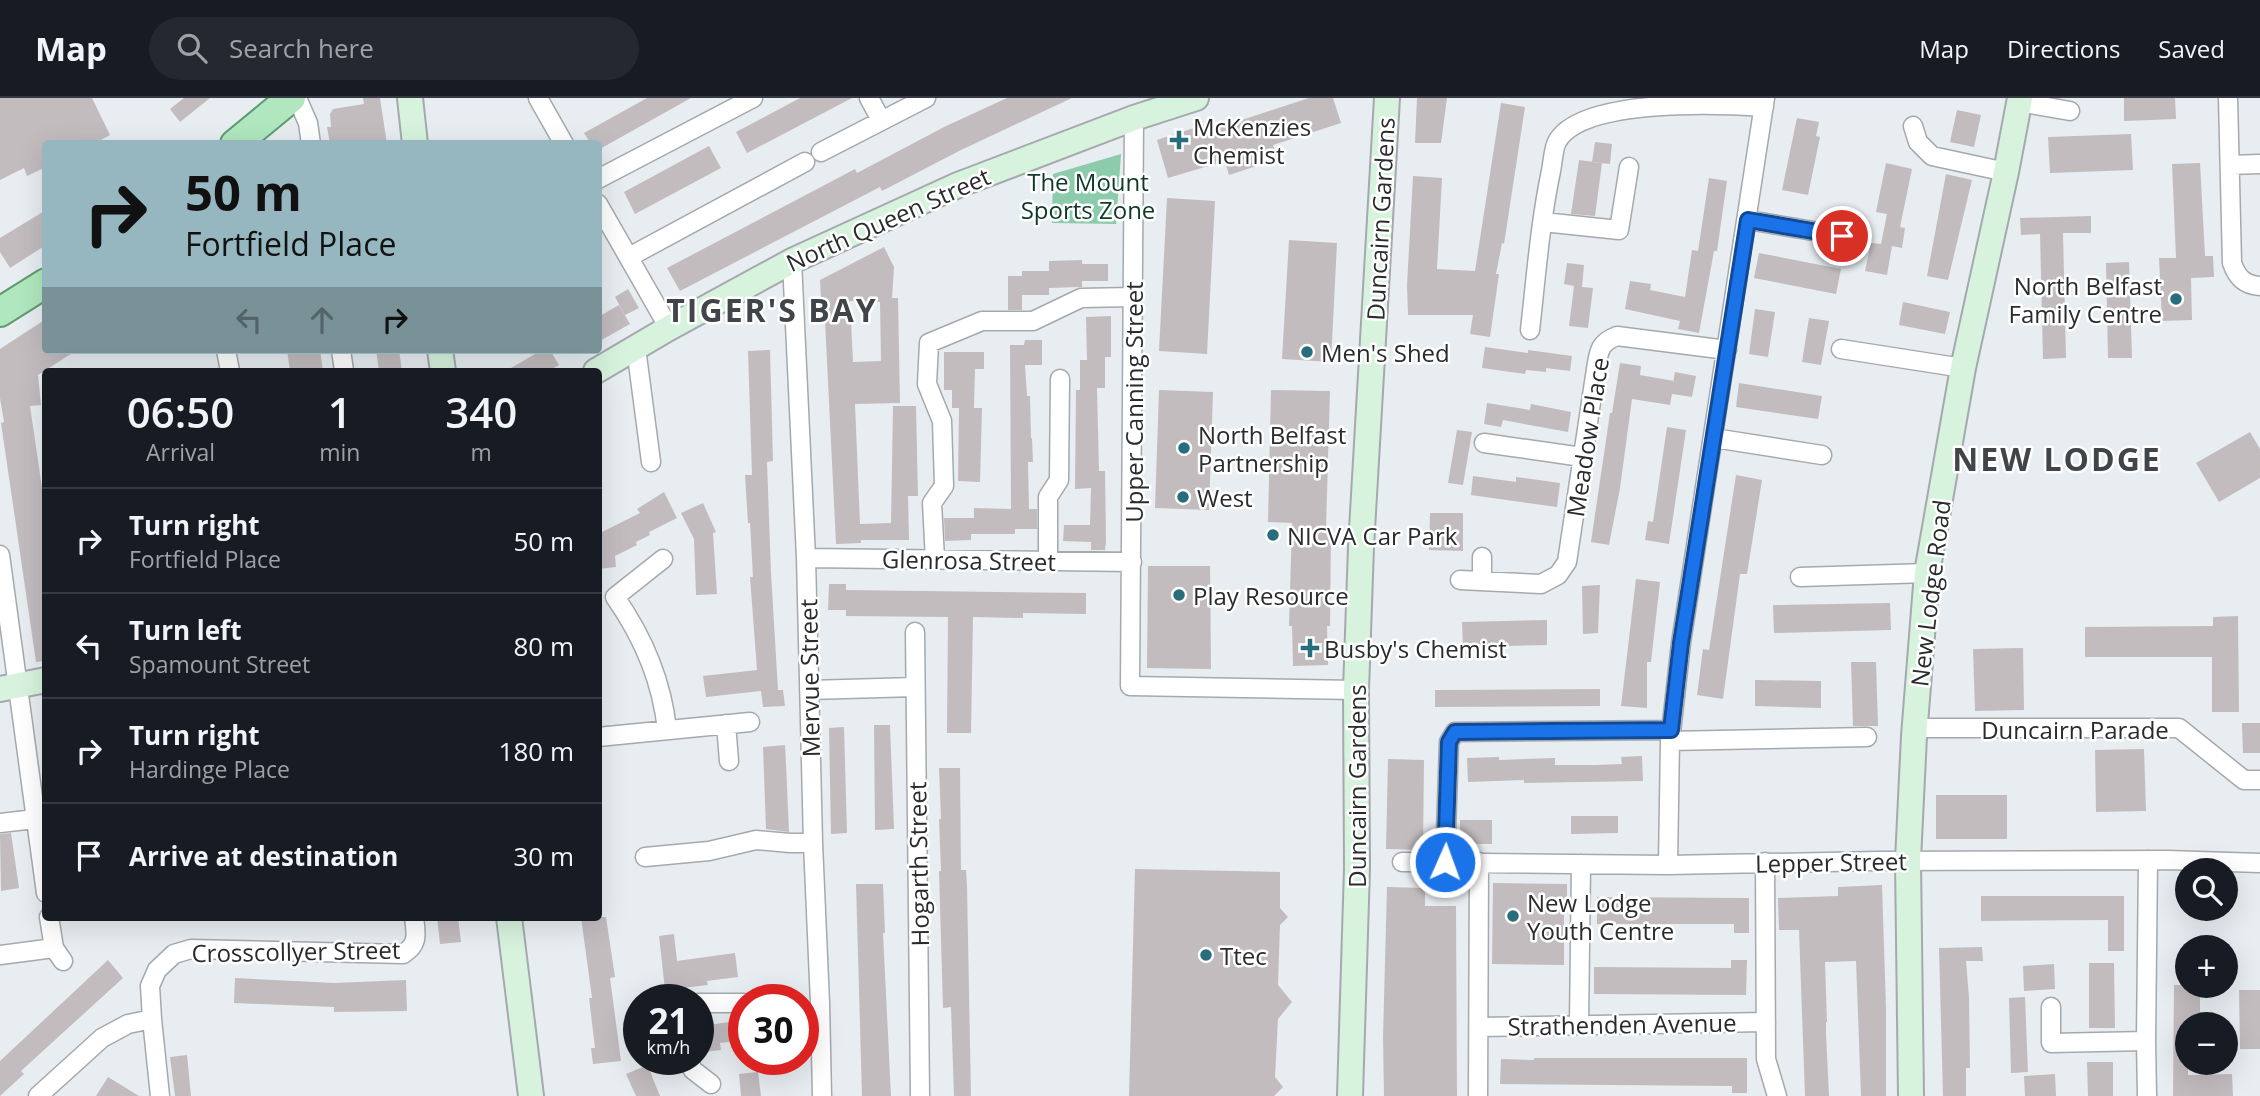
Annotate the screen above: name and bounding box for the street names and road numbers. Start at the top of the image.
street label: Duncairn Gardens [1358,117,1402,321]
street label: North Queen Street [781,159,995,279]
street label: Upper Canning Street [1117,281,1150,523]
street label: Meadow Place [1558,355,1616,519]
street label: New Lodge Road [1902,498,1958,688]
street label: Glenrosa Street [882,542,1056,578]
street label: Mervue Street [791,599,827,757]
street label: Duncairn Gardens [1340,684,1373,888]
street label: Duncairn Parade [1981,713,2169,746]
street label: Hogarth Street [900,781,936,947]
street label: Lepper Street [1755,844,1907,880]
street label: Crosscollyer Street [191,933,401,969]
street label: Strathenden Avenue [1507,1006,1737,1042]

